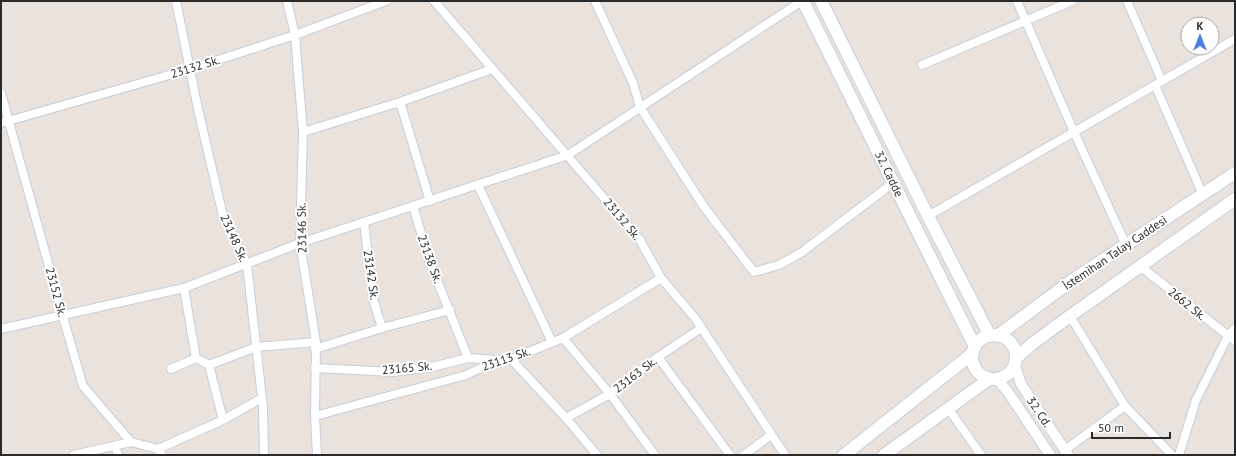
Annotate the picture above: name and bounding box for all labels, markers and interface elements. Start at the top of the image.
north arrow [1180,16,1220,56]
text: K [1197,19,1204,33]
street label: 23132 Sk. [168,52,221,81]
street label: 32. Cadde [872,148,907,199]
street label: 23132 Sk. [600,194,644,243]
street label: 23146 Sk. [294,203,309,253]
street label: 23148 Sk. [217,212,252,264]
street label: İstemihan Talay Caddesi [1060,212,1170,293]
street label: 23138 Sk. [415,232,446,285]
street label: 23142 Sk. [361,249,382,301]
street label: 23152 Sk. [43,265,70,318]
street label: 2662 Sk. [1165,284,1209,323]
street label: 23113 Sk. [479,343,532,374]
street label: 23163 Sk. [610,353,659,396]
street label: 23165 Sk. [381,358,433,377]
street label: 32. Cd. [1024,394,1055,430]
scale bar [1092,414,1170,440]
text: 50 m [1098,420,1124,435]

